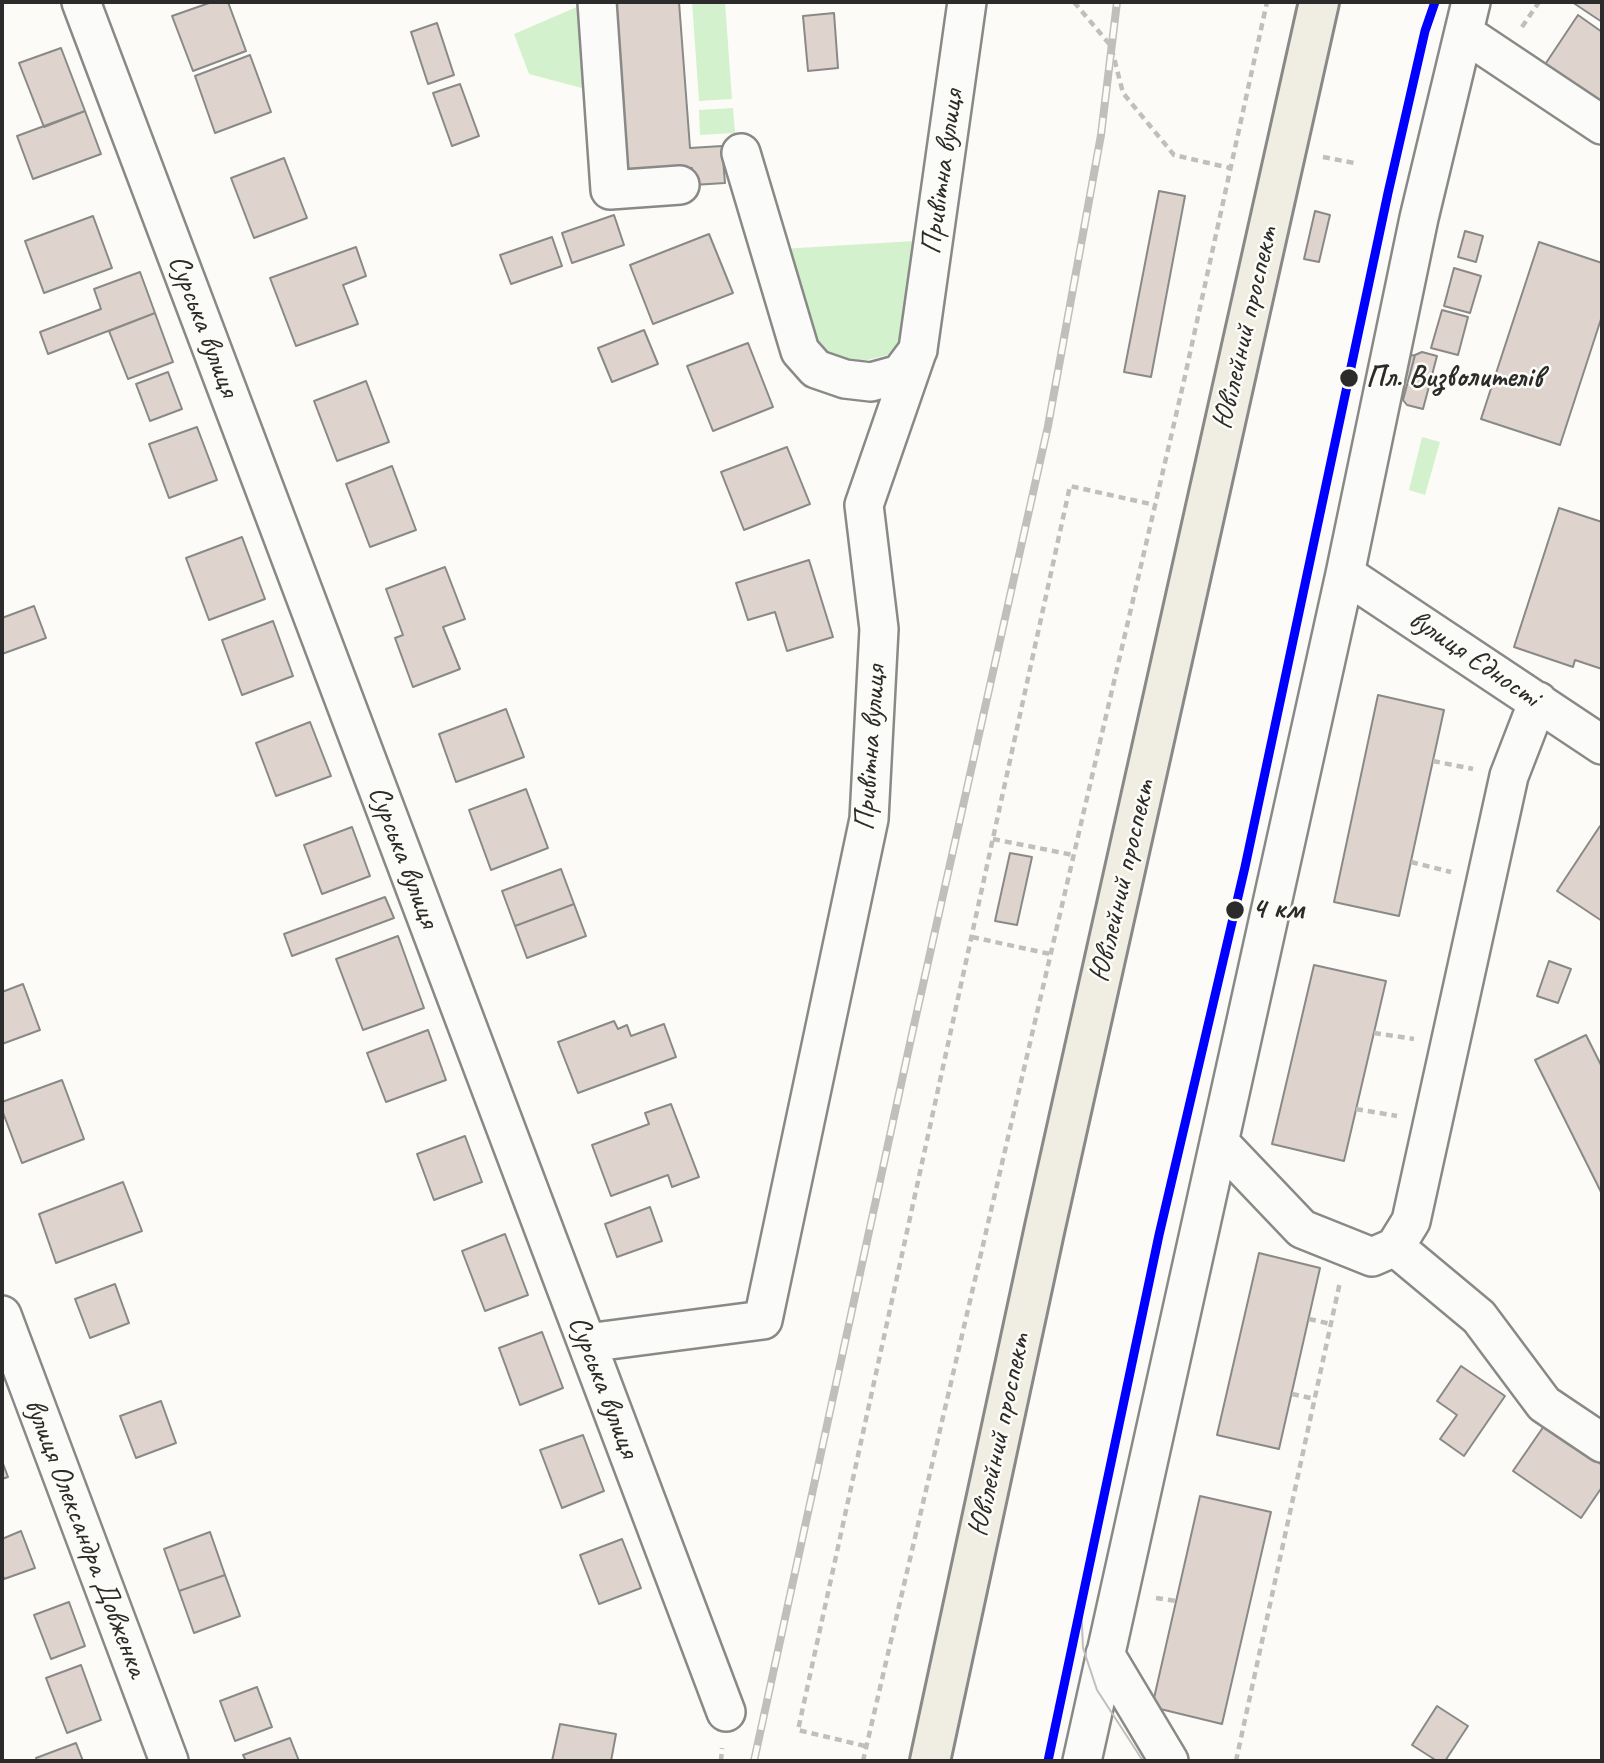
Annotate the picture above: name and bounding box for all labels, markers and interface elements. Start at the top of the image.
street label: Привітна вулиця [914,87,972,257]
street label: Ювілейний проспект [1205,223,1287,433]
street label: Сурська вулиця [160,250,246,402]
place label: Пл. Визволителів [1366,360,1543,396]
marker: Пл. Визволителів [1338,367,1360,389]
street label: вулиця Єдності [1402,602,1546,716]
street label: Привітна вулиця [847,664,895,832]
street label: Ювілейний проспект [1082,776,1164,986]
street label: Сурська вулиця [360,781,446,933]
place label: 4 км [1252,892,1304,928]
marker: 4 км [1224,899,1246,921]
street label: Сурська вулиця [560,1311,646,1463]
street label: Ювілейний проспект [961,1330,1039,1540]
street label: вулиця Олександра Довженка [15,1394,155,1682]

